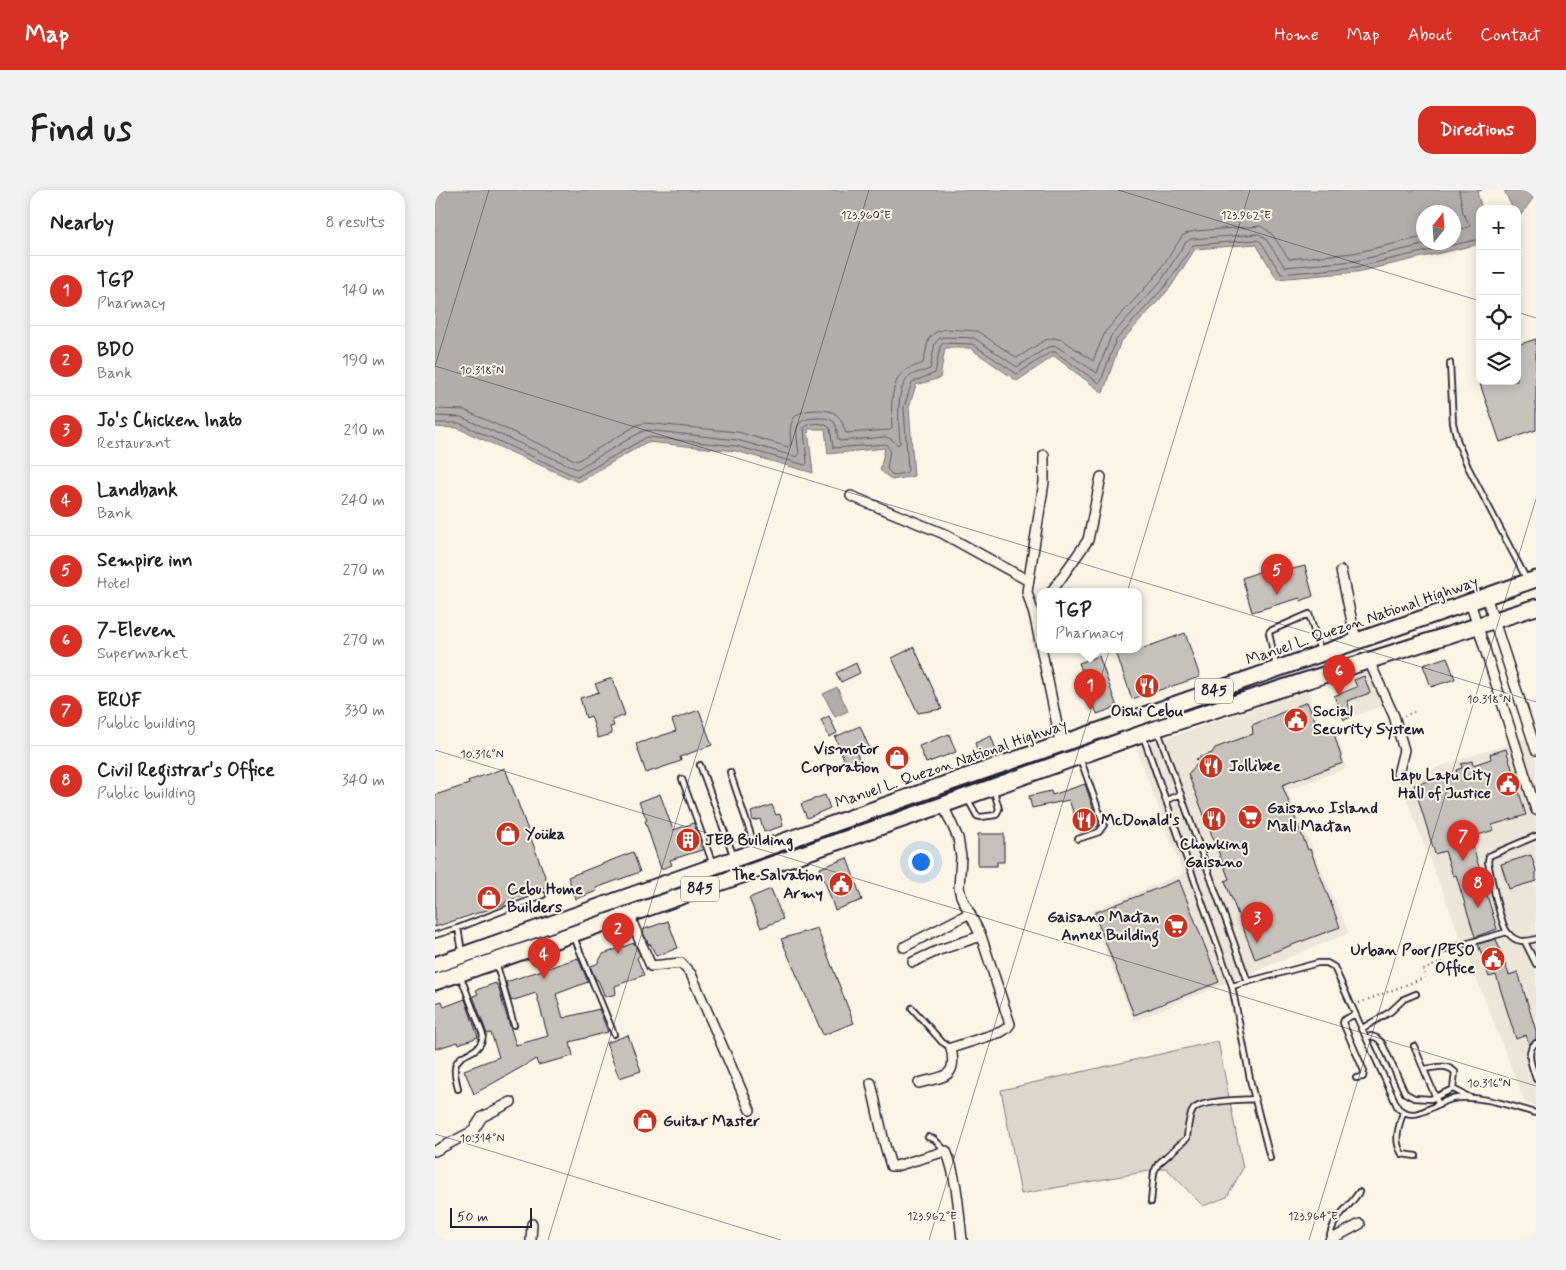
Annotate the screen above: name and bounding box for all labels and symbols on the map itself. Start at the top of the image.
north arrow [1416,205,1461,250]
text: 123.960°E [841,208,891,224]
text: 123.962°E [1221,208,1271,224]
text: 10.318°N [460,363,504,379]
pin: 5 [1261,554,1293,595]
street label: Manuel L. Quezon National Highway [1243,571,1481,671]
pin: 6 [1323,655,1355,696]
pin: 1 [1074,669,1106,710]
restaurant icon: Oishi Cebu [1134,673,1160,699]
road number: 845 [1195,678,1233,704]
text: 10.318°N [1467,692,1511,708]
place label: Oishi Cebu [1111,701,1184,722]
place label: Social Security System [1313,701,1425,740]
public building icon: Social Security System [1283,707,1309,733]
street label: Manuel L. Quezon National Highway [832,714,1070,814]
place label: Vismotor Corporation [801,739,879,778]
shop icon: Vismotor Corporation [884,745,910,771]
text: 10.316°N [460,747,504,763]
restaurant icon: Jollibee [1198,753,1224,779]
place label: Jollibee [1229,756,1281,777]
place label: Lapu Lapu City Hall of Justice [1391,765,1491,804]
public building icon: Lapu Lapu City Hall of Justice [1495,771,1521,797]
place label: Gaisano Island Mall Mactan [1267,798,1378,837]
supermarket icon: Gaisano Island Mall Mactan [1237,804,1263,830]
restaurant icon: Chowking Gaisano [1201,806,1227,832]
restaurant icon: McDonald's [1071,807,1097,833]
place label: McDonald's [1101,810,1180,831]
pin: 7 [1447,820,1479,861]
shop icon: Yoüka [495,821,521,847]
place label: Yoüka [525,824,565,845]
building icon: JEB Building [675,827,701,853]
place label: JEB Building [705,830,793,852]
place label: Chowking Gaisano [1180,834,1248,873]
your location [908,849,934,875]
place label: The Salvation Army [732,865,823,904]
pin: 8 [1462,867,1494,908]
public building icon: The Salvation Army [828,871,854,897]
road number: 845 [681,876,719,902]
place label: Cebu Home Builders [507,879,583,918]
shop icon: Cebu Home Builders [476,885,502,911]
pin: 3 [1241,902,1273,943]
place label: Gaisano Mactan Annex Building [1047,907,1159,948]
pin: 2 [602,913,634,954]
supermarket icon: Gaisano Mactan Annex Building [1163,913,1189,939]
pin: 4 [528,938,560,979]
place label: Urban Poor/PESO Office [1351,940,1475,979]
public building icon: Urban Poor/PESO Office [1480,946,1506,972]
text: 10.316°N [1467,1076,1511,1092]
shop icon: Guitar Master [632,1108,658,1134]
place label: Guitar Master [663,1111,760,1132]
text: 10.314°N [460,1131,504,1147]
scale bar [450,1205,533,1228]
text: 123.962°E [907,1209,957,1225]
text: 123.964°E [1288,1209,1338,1225]

